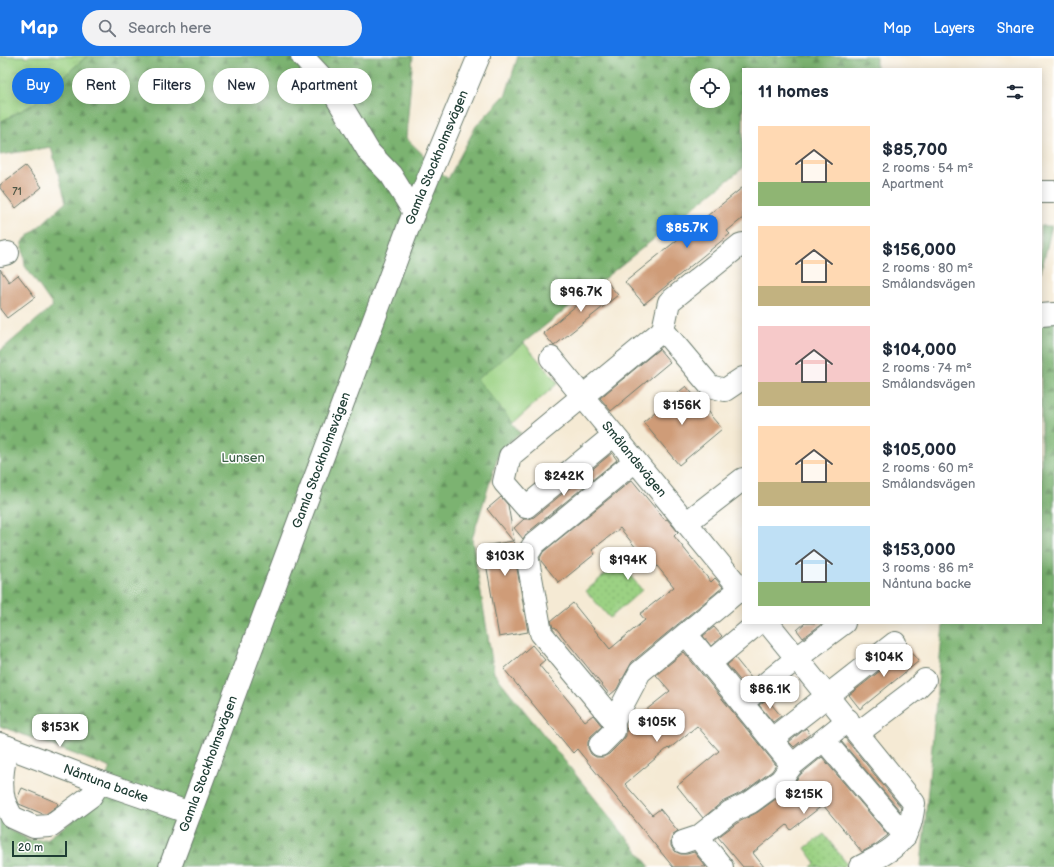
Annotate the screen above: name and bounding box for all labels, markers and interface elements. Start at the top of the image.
search box [82,10,362,46]
text: Map [20,17,58,40]
icon: search [96,17,118,39]
text: Search here [128,19,211,38]
text: Map [883,20,911,37]
text: Layers [933,20,975,37]
text: Share [997,20,1034,37]
chip: Buy [12,68,64,104]
chip: Rent [72,68,130,104]
chip: Filters [138,68,205,104]
chip: New [213,68,269,104]
chip: Apartment [277,68,372,104]
map controls [690,68,730,108]
button: locate [690,68,730,108]
icon: filters [1004,81,1026,103]
text: 11 homes [758,82,829,102]
street label: Gamla Stockholmsvägen [402,88,472,227]
text: $85,700 [882,140,948,160]
icon: home [790,142,838,190]
text: 2 rooms · 54 m² [882,160,973,176]
text: Apartment [882,176,943,192]
house number: 71 [12,185,22,198]
pin: $85.7K [654,215,720,249]
text: $85.7K [666,220,708,236]
text: $156,000 [882,240,956,260]
icon: home [790,242,838,290]
text: 2 rooms · 80 m² [882,260,973,276]
text: Smålandsvägen [882,276,975,292]
pin: $96.7K [548,279,614,313]
text: $96.7K [560,284,602,300]
text: $104,000 [882,340,957,360]
icon: home [790,342,838,390]
text: 2 rooms · 74 m² [882,360,972,376]
text: Smålandsvägen [882,376,975,392]
street label: Gamla Stockholmsvägen [289,390,354,531]
pin: $156K [654,392,710,426]
text: $156K [663,397,701,413]
street label: Smålandsvägen [598,418,670,500]
text: $105,000 [882,440,956,460]
icon: home [790,442,838,490]
park label: Lunsen [221,450,265,466]
text: 2 rooms · 60 m² [882,460,974,476]
pin: $242K [536,463,592,497]
text: $242K [544,468,584,484]
text: Smålandsvägen [882,476,975,492]
text: $153,000 [882,540,956,560]
icon: home [790,542,838,590]
pin: $103K [477,543,533,577]
pin: $194K [600,547,656,581]
text: $103K [486,548,524,564]
text: $194K [609,552,647,568]
text: 3 rooms · 86 m² [882,560,974,576]
text: Nåntuna backe [882,576,971,592]
pin: $104K [856,644,912,678]
text: $104K [865,649,903,665]
pin: $86.1K [737,676,803,710]
text: $86.1K [749,681,791,697]
street label: Gamla Stockholmsvägen [176,694,241,834]
pin: $105K [629,709,685,743]
pin: $153K [32,714,88,748]
text: $105K [638,714,676,730]
text: $153K [41,719,79,735]
street label: Nåntuna backe [61,761,151,806]
pin: $215K [776,781,832,815]
text: $215K [785,786,823,802]
scale bar [12,839,67,858]
text: 20 m [18,841,43,854]

